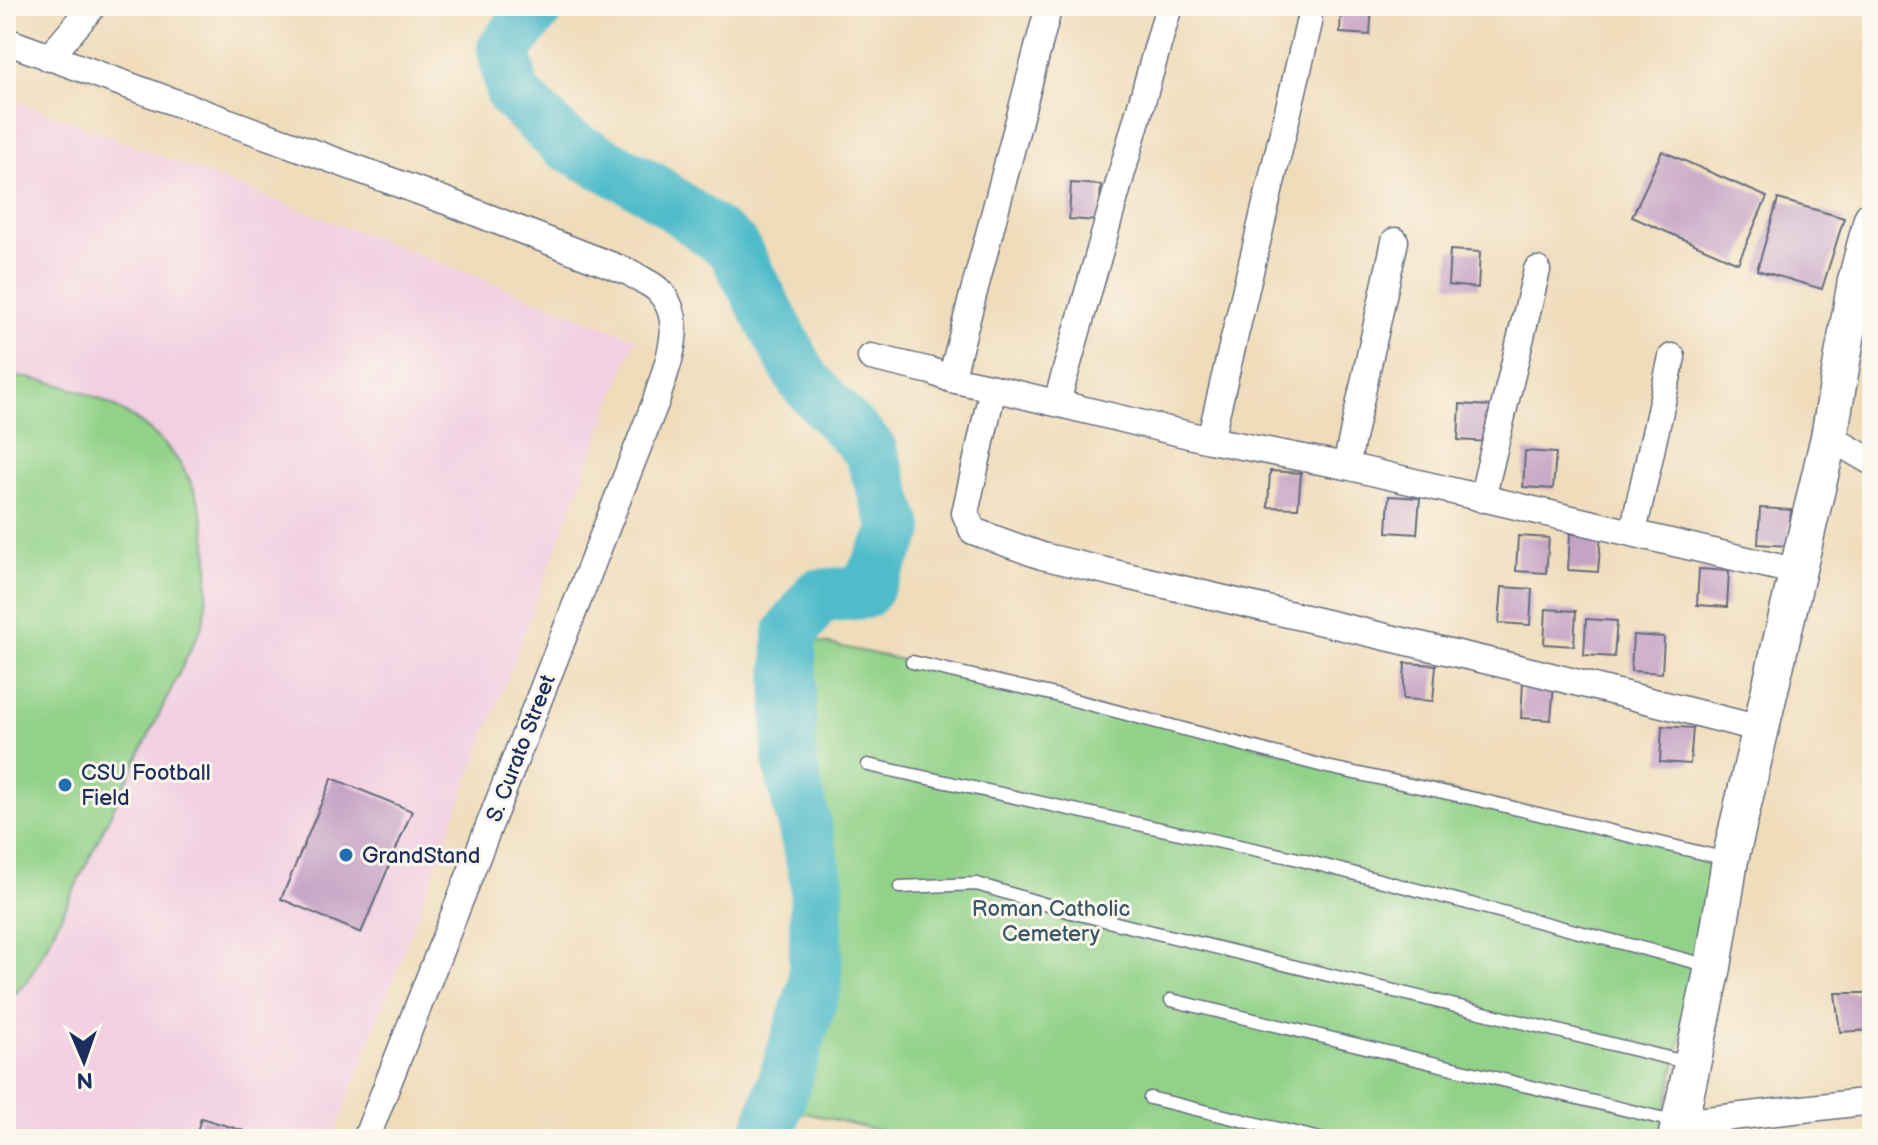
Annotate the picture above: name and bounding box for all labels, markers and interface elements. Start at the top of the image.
street label: S. Curato Street [481,671,562,826]
place label: CSU Football Field [81,760,211,812]
marker: CSU Football Field [56,776,74,794]
place label: GrandStand [362,843,480,870]
marker: GrandStand [337,846,355,864]
park label: Roman Catholic Cemetery [972,896,1130,948]
north arrow [44,1021,124,1101]
text: N [76,1066,93,1093]

